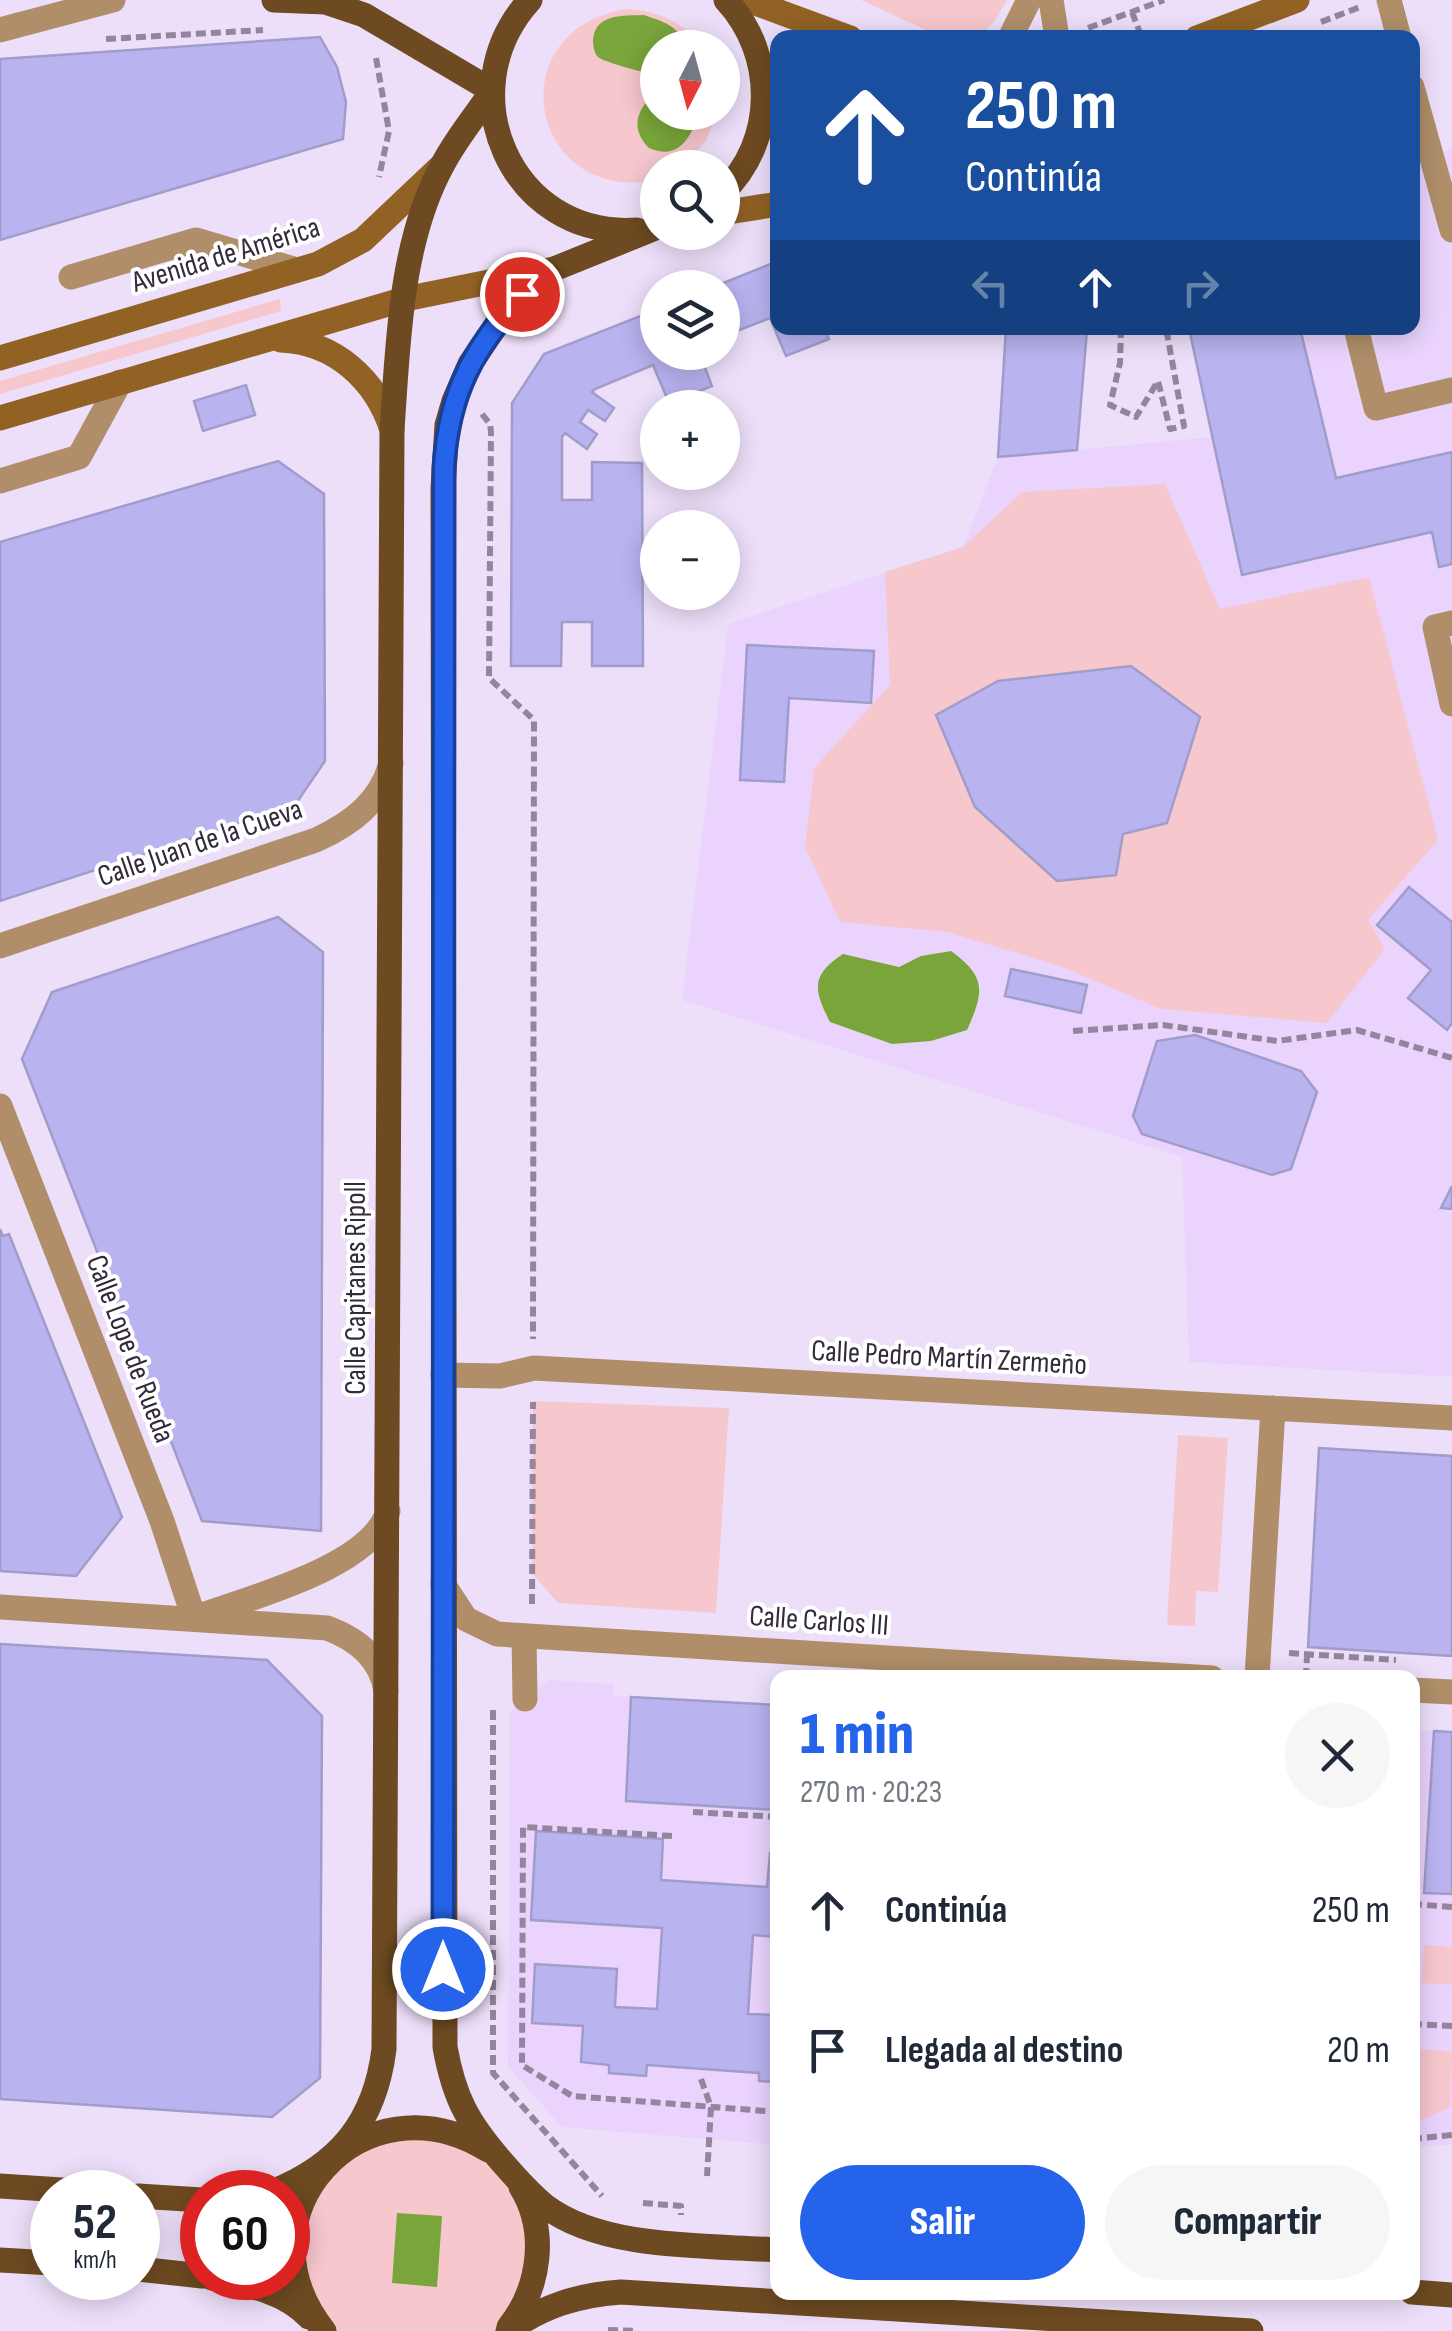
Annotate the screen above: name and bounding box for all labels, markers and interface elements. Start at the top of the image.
north arrow [640,30,740,130]
map controls [640,30,740,610]
text: 250 m [965,65,1117,149]
icon: ahead [800,70,930,200]
button: search [640,150,740,250]
text: Continúa [965,150,1102,205]
street label: Avenida de América [127,209,324,301]
pin [480,252,565,337]
icon: left [963,260,1018,315]
icon: ahead [1068,260,1123,315]
icon: right [1173,260,1228,315]
icon: arrive [495,267,550,322]
button: layers [640,270,740,370]
button: + [640,390,740,490]
button: − [640,510,740,610]
street label: Calle Juan de la Cueva [93,791,307,895]
street label: Calle Capitanes Ripoll [338,1181,374,1395]
street label: Calle Lope de Rueda [78,1250,182,1448]
street label: Calle Pedro Martín Zermeño [810,1333,1088,1383]
street label: Calle Carlos III [748,1598,890,1644]
text: 1 min [800,1699,914,1771]
button: close [1285,1703,1390,1808]
text: 270 m · 20:23 [800,1773,942,1812]
icon: ahead [800,1883,855,1938]
text: Continúa [885,1888,1007,1933]
text: 250 m [1312,1888,1390,1933]
position arrow [391,1917,495,2021]
icon: arrive [800,2023,855,2078]
text: Llegada al destino [885,2028,1123,2073]
text: 20 m [1327,2028,1390,2073]
button: Salir [800,2165,1085,2280]
button: Compartir [1105,2165,1390,2280]
speed limit sign: 60 [180,2170,310,2300]
text: 52 [73,2193,117,2253]
text: km/h [73,2245,117,2276]

